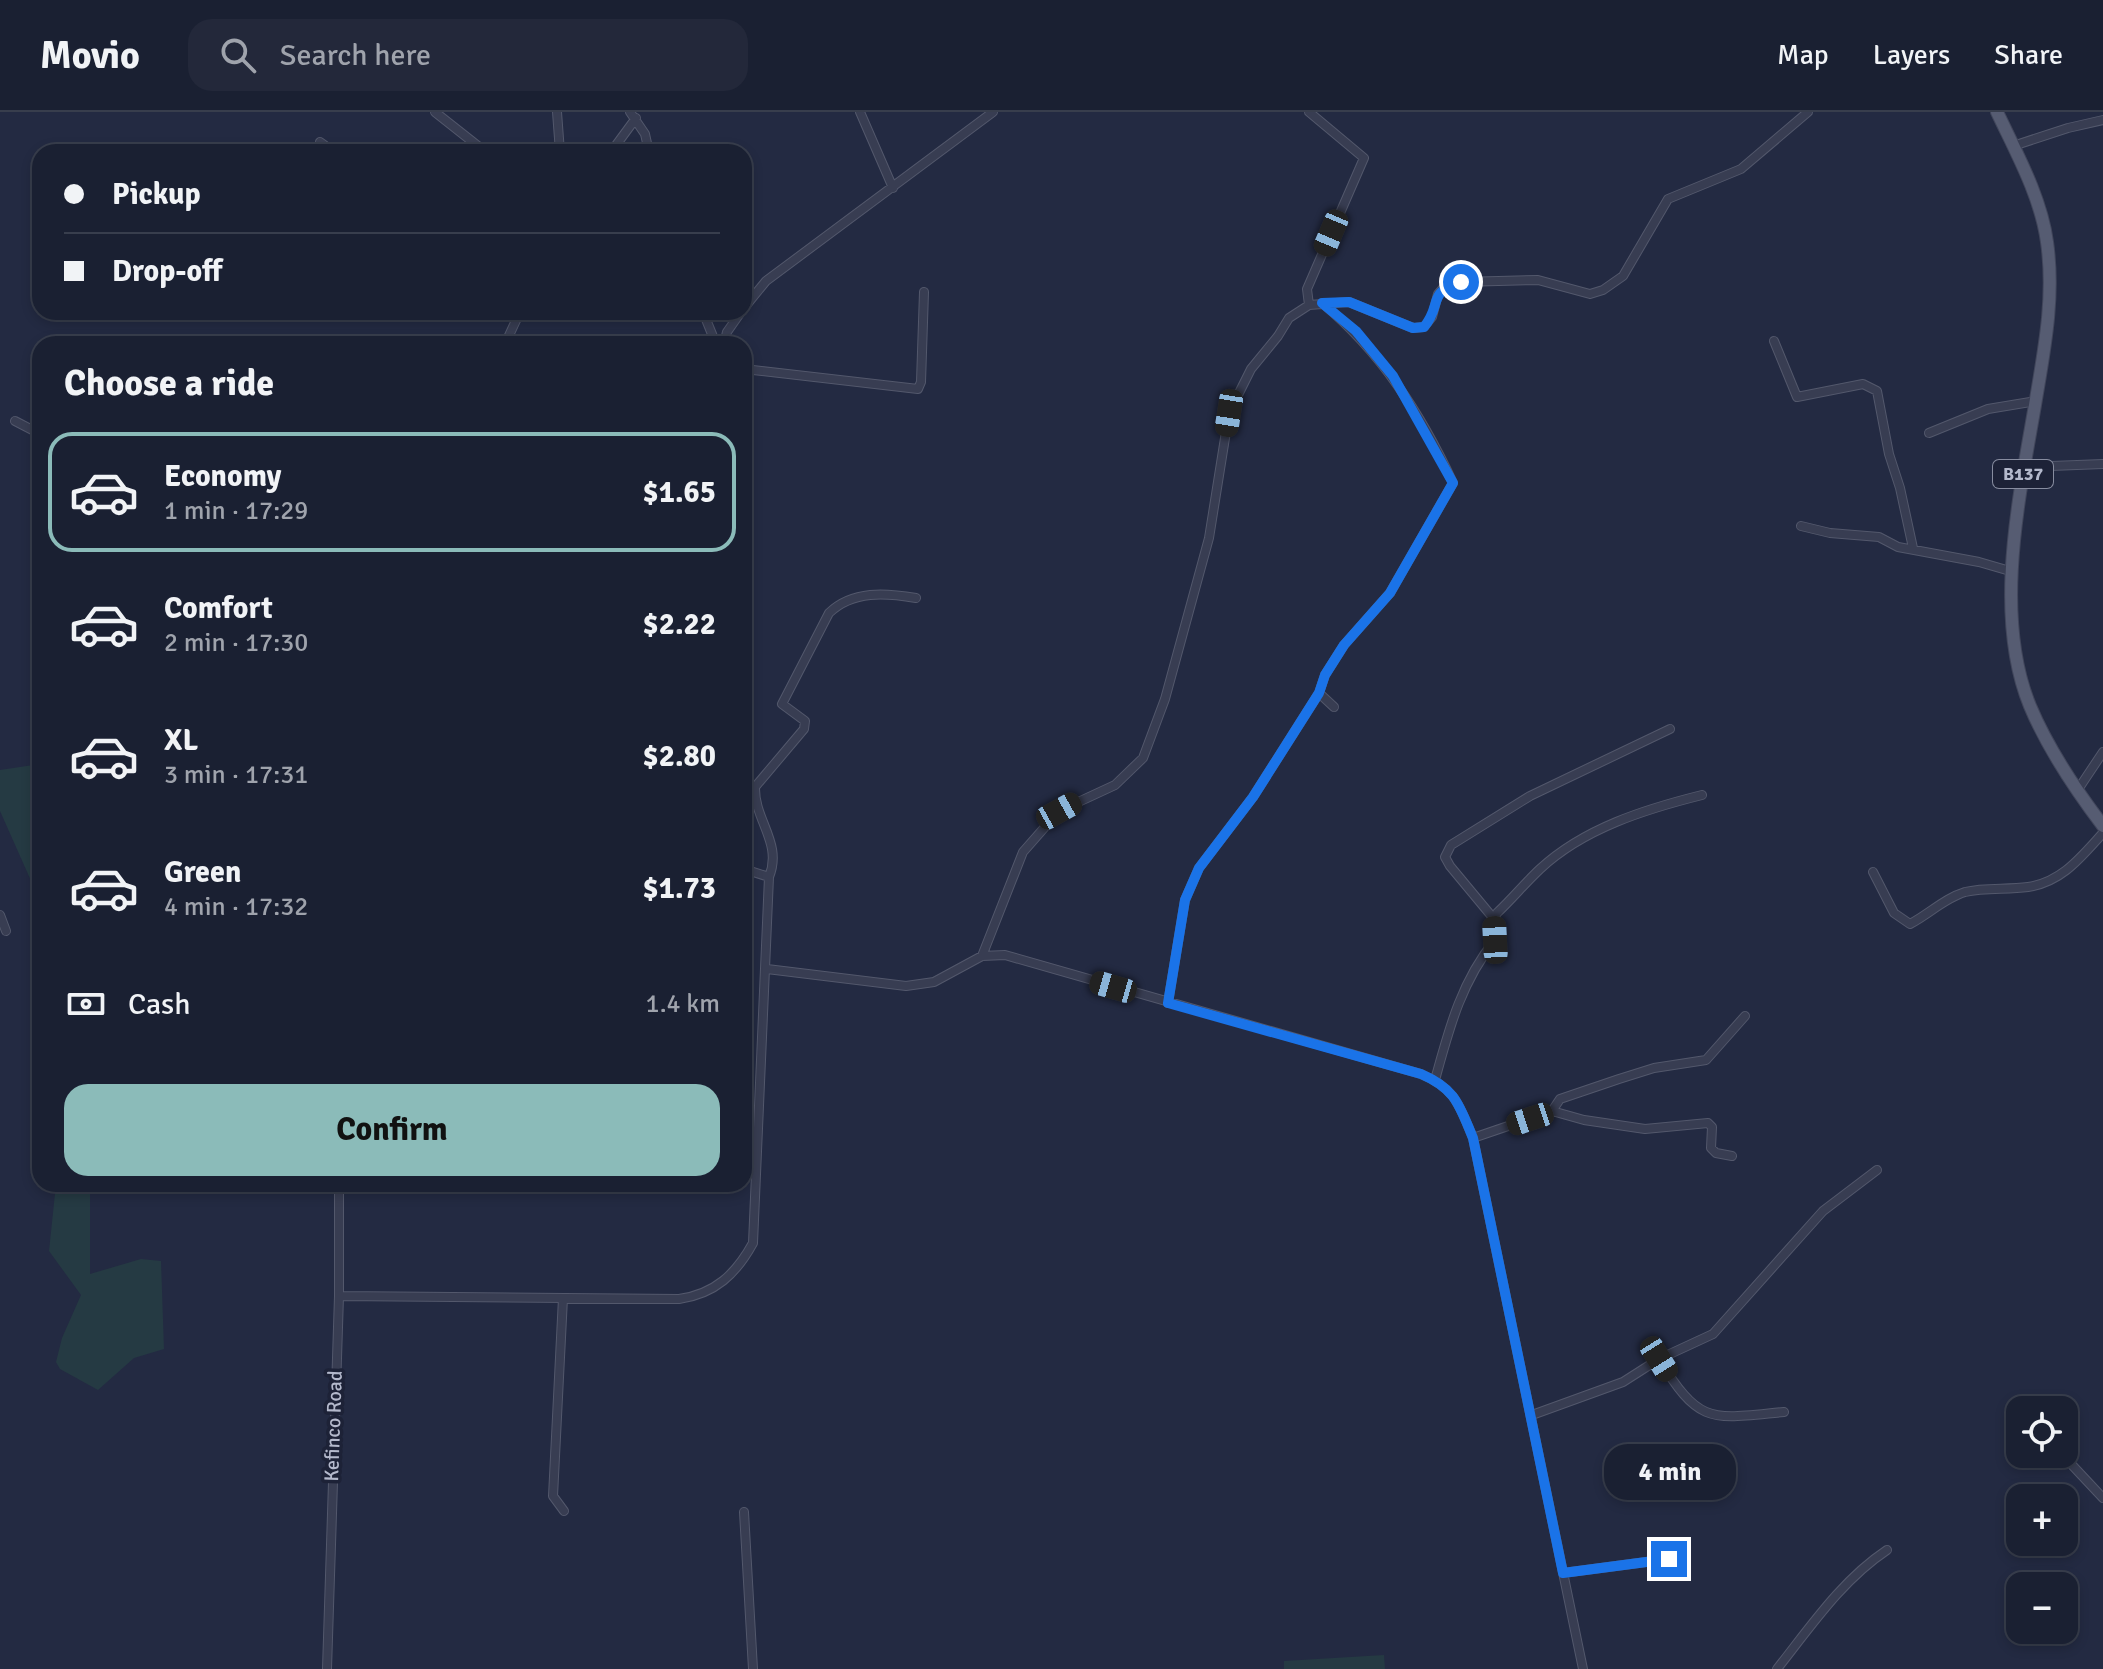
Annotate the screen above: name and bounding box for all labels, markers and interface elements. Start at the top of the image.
search box [188,19,748,91]
text: Movio [40,32,140,79]
icon: search [216,33,260,77]
text: Search here [280,37,431,74]
text: Map [1777,38,1829,72]
text: Layers [1873,38,1950,72]
text: Share [1994,38,2063,72]
text: Pickup [112,176,201,213]
car [1311,206,1351,260]
text: Drop-off [112,253,222,290]
route start [1443,264,1479,300]
text: Choose a ride [64,361,274,406]
car [1213,387,1245,439]
icon: car [68,456,140,528]
text: Economy [164,458,281,495]
road number: B137 [1993,460,2053,488]
text: $1.65 [643,474,716,511]
text: 1 min · 17:29 [164,495,308,527]
icon: car [68,588,140,660]
text: Comfort [164,590,273,627]
text: $2.22 [643,606,716,643]
text: 2 min · 17:30 [164,627,308,659]
icon: car [68,720,140,792]
text: XL [164,722,198,759]
text: $2.80 [643,738,716,775]
text: 3 min · 17:31 [164,759,308,791]
car [1032,789,1086,833]
icon: car [68,852,140,924]
text: Green [164,854,241,891]
text: $1.73 [643,870,716,907]
text: 4 min · 17:32 [164,891,308,923]
car [1482,915,1508,965]
car [1087,969,1139,1005]
icon: cash [64,982,108,1026]
text: Cash [128,986,191,1023]
text: 1.4 km [646,988,720,1020]
button: Confirm [64,1084,720,1176]
car [1503,1100,1557,1138]
car [1636,1332,1682,1386]
street label: Kefinco Road [319,1370,348,1482]
map controls [2006,1396,2078,1644]
button: locate [2006,1396,2078,1468]
callout: 4 min [1603,1443,1735,1499]
text: 4 min [1639,1456,1701,1488]
button: + [2006,1484,2078,1556]
route end [1651,1541,1687,1577]
button: − [2006,1572,2078,1644]

